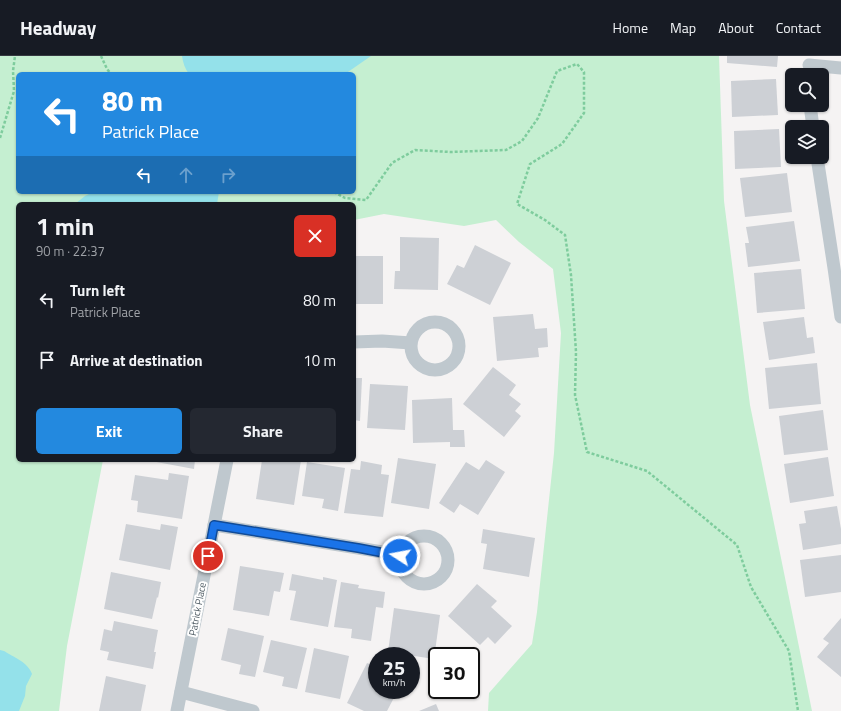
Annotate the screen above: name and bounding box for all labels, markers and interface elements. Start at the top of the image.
text: Headway [20,13,96,42]
text: Home [613,17,648,38]
text: Map [670,17,696,38]
text: About [718,17,754,38]
text: Contact [776,17,821,38]
map controls [785,68,829,164]
button: search [785,68,829,112]
text: 80 m [102,79,163,122]
icon: left [36,88,88,140]
text: Patrick Place [102,118,199,145]
button: layers [785,120,829,164]
icon: left [133,164,155,186]
icon: ahead [175,164,197,186]
icon: right [217,164,239,186]
text: 1 min [36,208,94,244]
button: close [294,215,336,257]
text: 90 m · 22:37 [36,241,105,261]
text: Turn left [70,279,125,302]
icon: left [36,289,58,311]
text: 80 m [303,289,336,312]
text: Patrick Place [70,302,140,322]
icon: arrive [36,349,58,371]
text: Arrive at destination [70,349,203,372]
text: 10 m [303,349,336,372]
button: Exit [36,408,182,454]
button: Share [190,408,336,454]
position arrow [379,535,421,577]
pin [191,539,225,573]
icon: arrive [197,545,219,567]
street label: Patrick Place [185,581,210,637]
speed limit sign: 30 [428,647,480,699]
text: 25 [383,652,405,683]
text: km/h [383,675,405,690]

